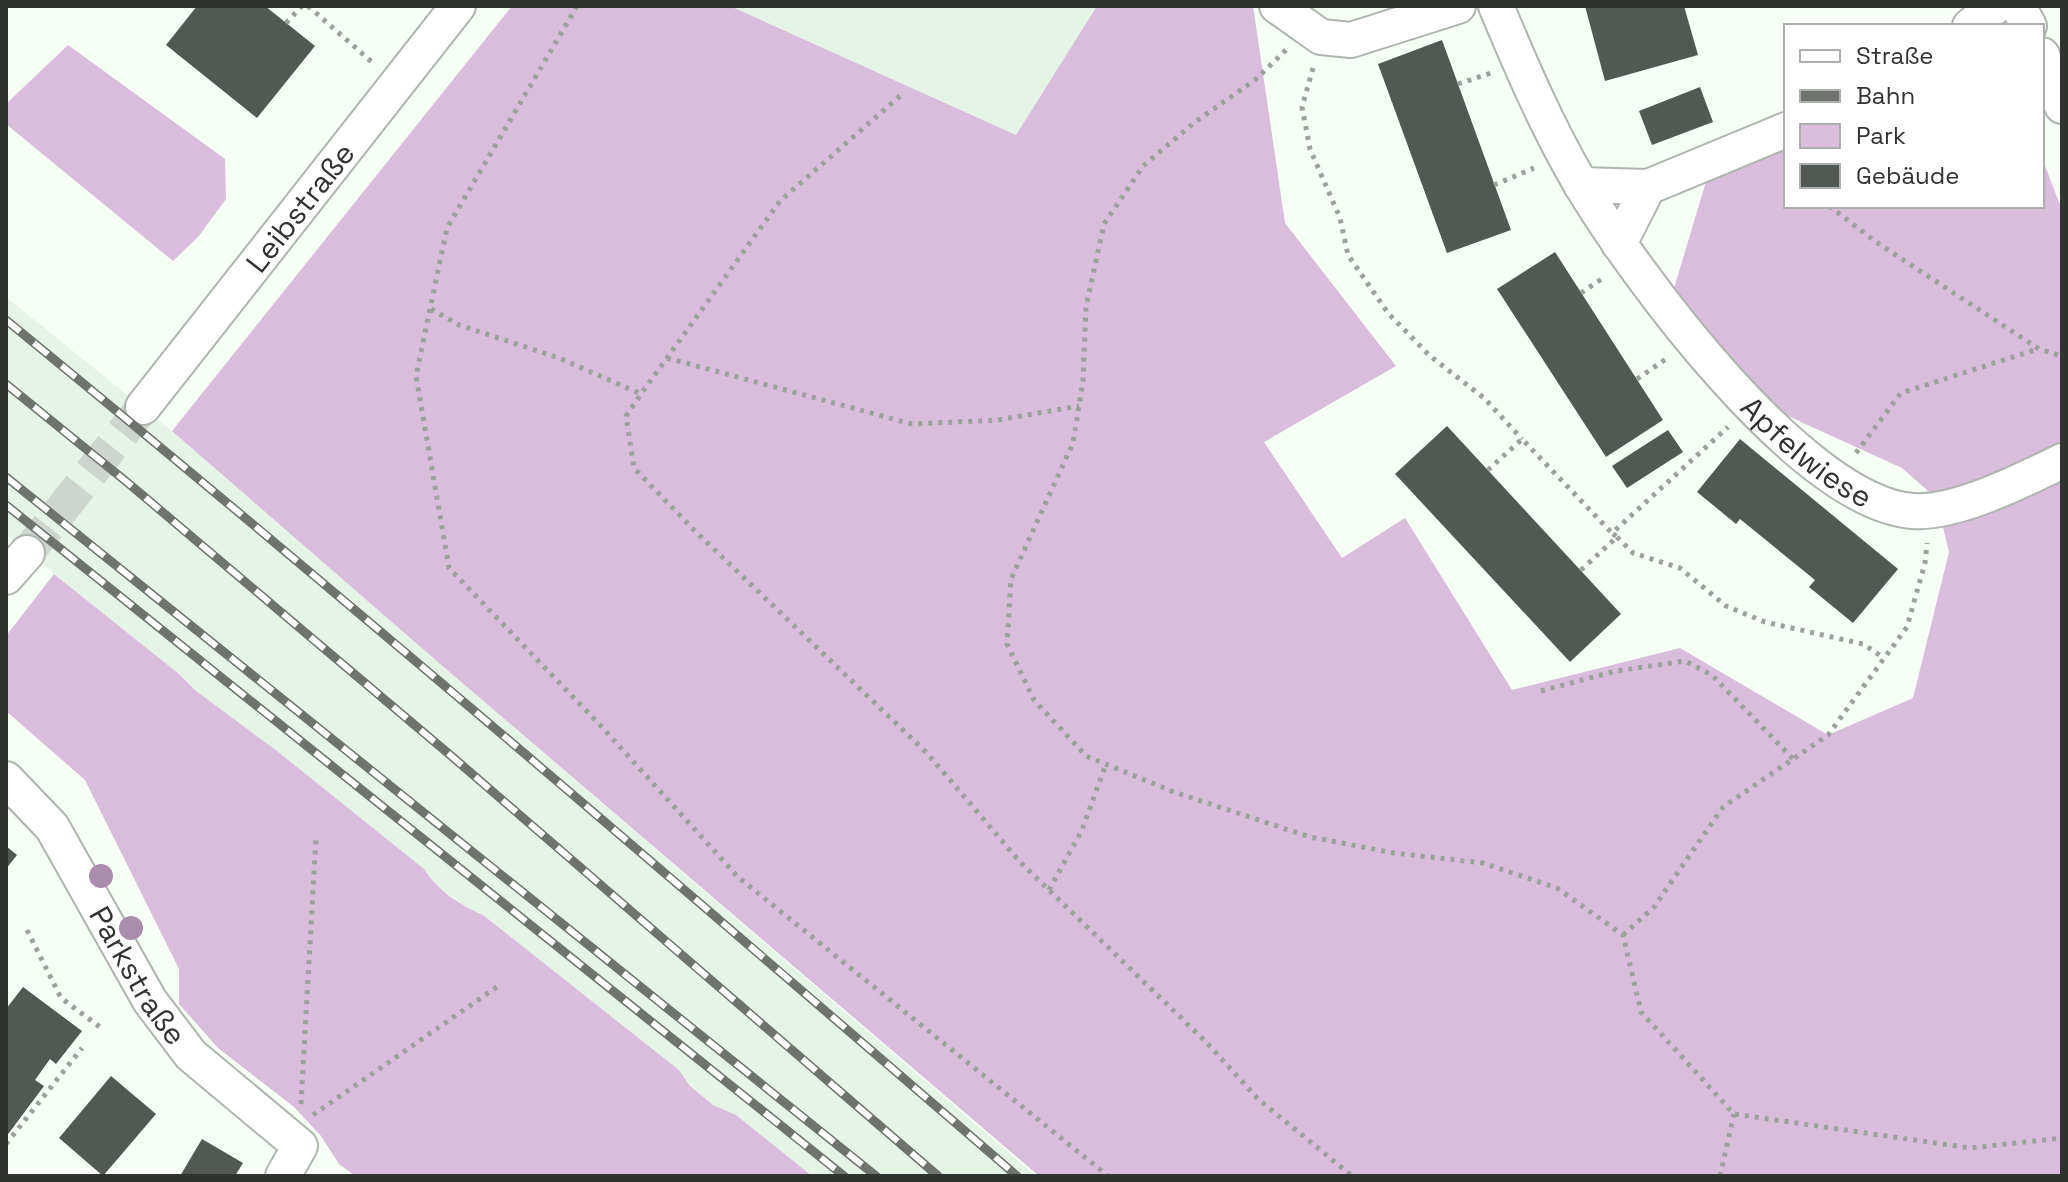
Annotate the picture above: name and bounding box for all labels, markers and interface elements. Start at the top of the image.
legend [1784,24,2044,208]
text: Straße [1856,40,1933,71]
text: Bahn [1856,80,1915,111]
text: Park [1856,120,1906,151]
street label: Leibstraße [237,134,363,280]
text: Gebäude [1856,160,1959,191]
street label: Apfelwiese [1733,388,1879,516]
street label: Parkstraße [81,899,196,1052]

